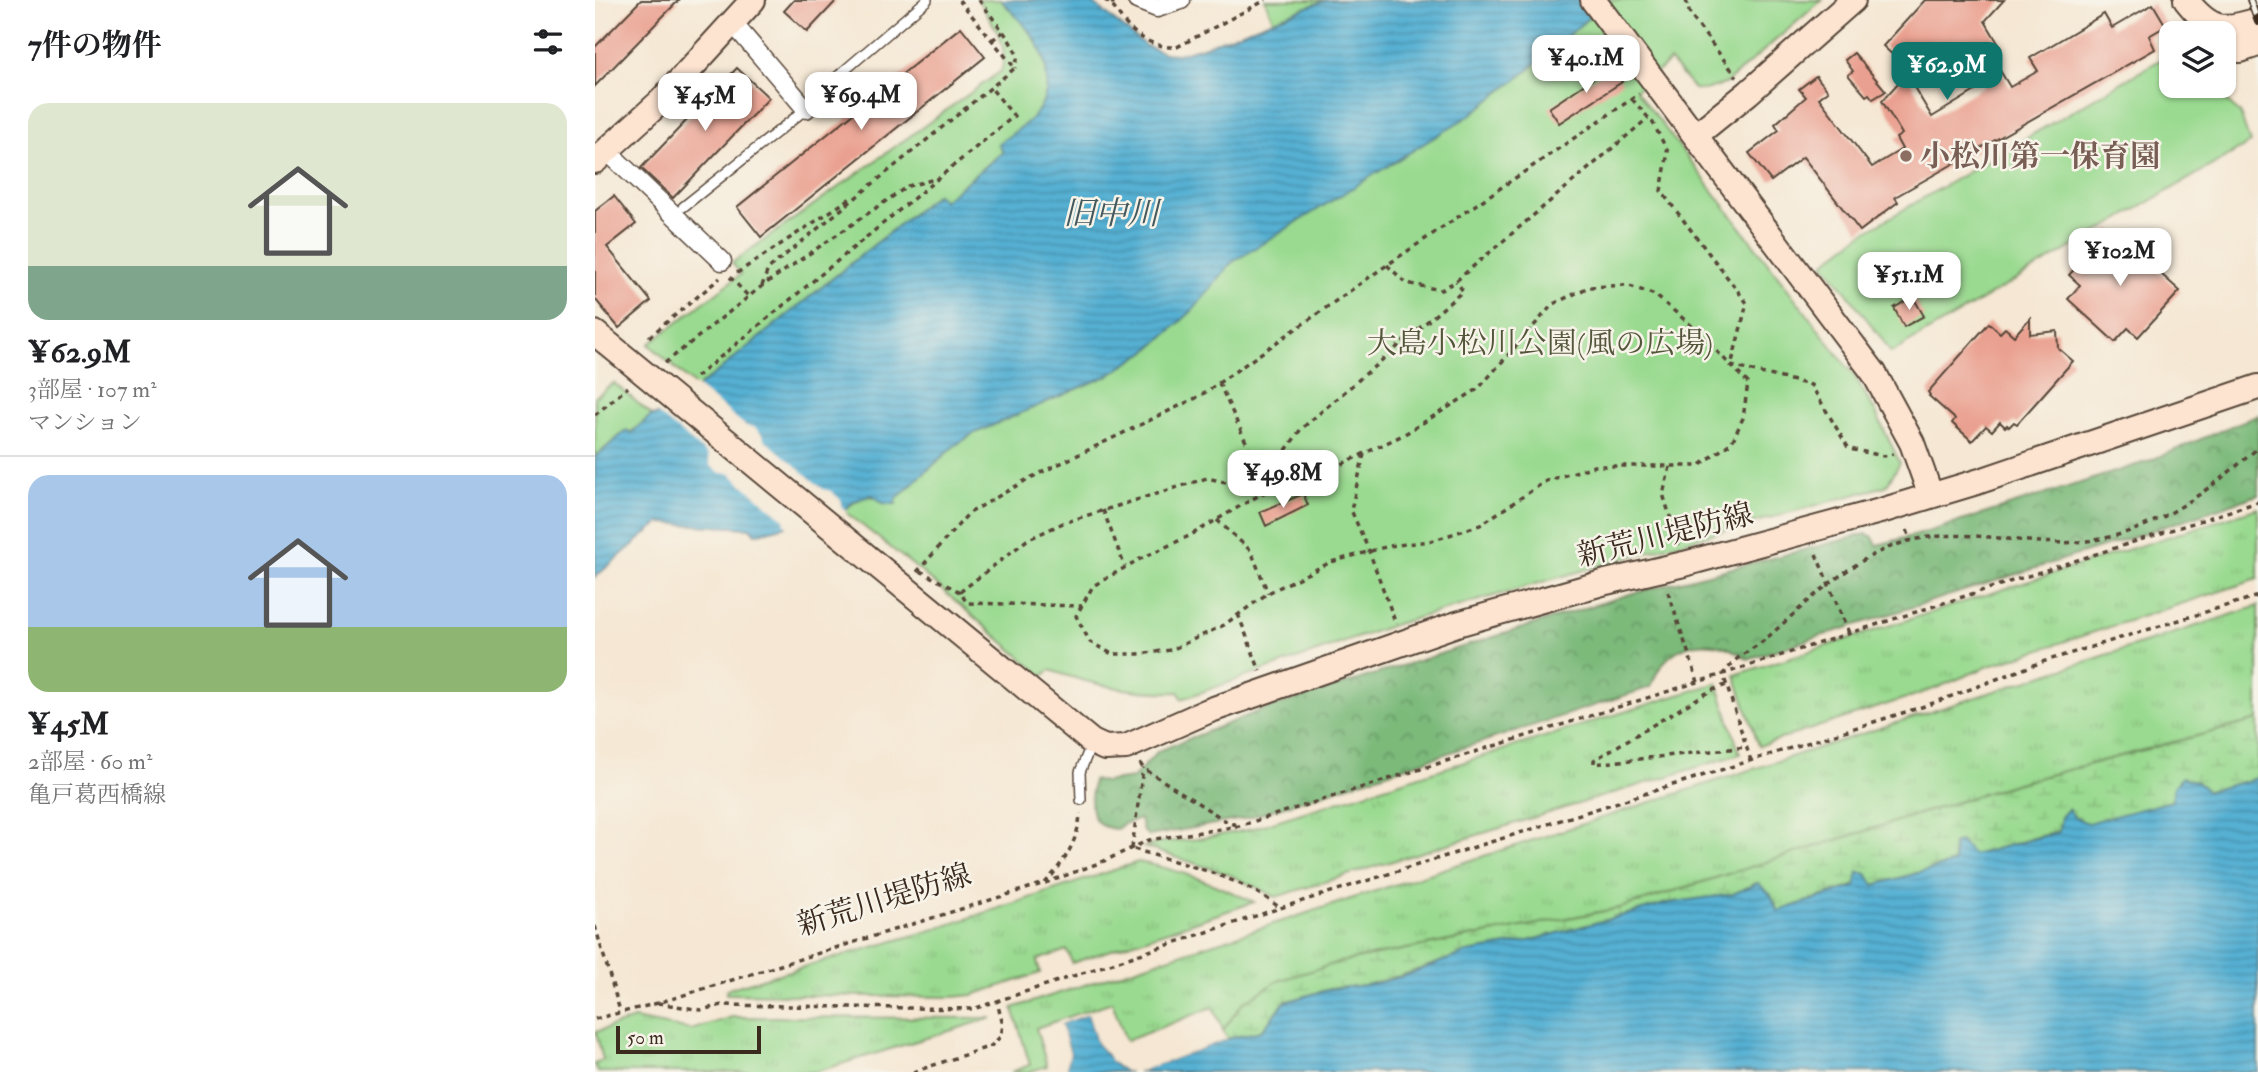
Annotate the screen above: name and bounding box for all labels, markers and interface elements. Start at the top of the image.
map controls [2159,21,2236,98]
button: layers [2159,21,2236,98]
icon: filters [529,23,567,61]
text: 7件の物件 [28,27,162,64]
pin: ¥40.1M [1529,36,1643,95]
pin: ¥62.9M [1890,42,2004,102]
text: ¥40.1M [1548,43,1624,72]
text: ¥62.9M [1907,50,1987,79]
pin: ¥69.4M [804,72,918,132]
pin: ¥45M [664,74,746,133]
text: ¥69.4M [821,80,901,109]
text: ¥45M [674,81,736,110]
place label: 小松川第一保育園 [1920,138,2160,175]
icon: home [235,148,361,274]
marker: 小松川第一保育園 [1898,148,1914,164]
water label: 旧中川 [1063,194,1162,234]
pin: ¥102M [2071,229,2169,288]
text: ¥102M [2084,236,2156,265]
pin: ¥51.1M [1852,252,1966,312]
text: ¥51.1M [1874,260,1944,289]
park label: 大島小松川公園(風の広場) [1367,325,1713,362]
text: ¥62.9M [28,334,131,371]
text: 3部屋 · 107 m² [28,375,157,404]
text: マンション [28,408,142,437]
pin: ¥49.8M [1226,450,1340,510]
text: ¥49.8M [1244,458,1322,487]
street label: 新荒川堤防線 [1573,495,1757,575]
icon: home [235,520,361,646]
text: ¥45M [28,706,109,743]
text: 2部屋 · 60 m² [28,747,152,776]
text: 亀戸葛西橋線 [28,780,166,809]
street label: 新荒川堤防線 [793,856,975,944]
scale bar [616,1023,761,1055]
text: 50 m [627,1026,664,1050]

